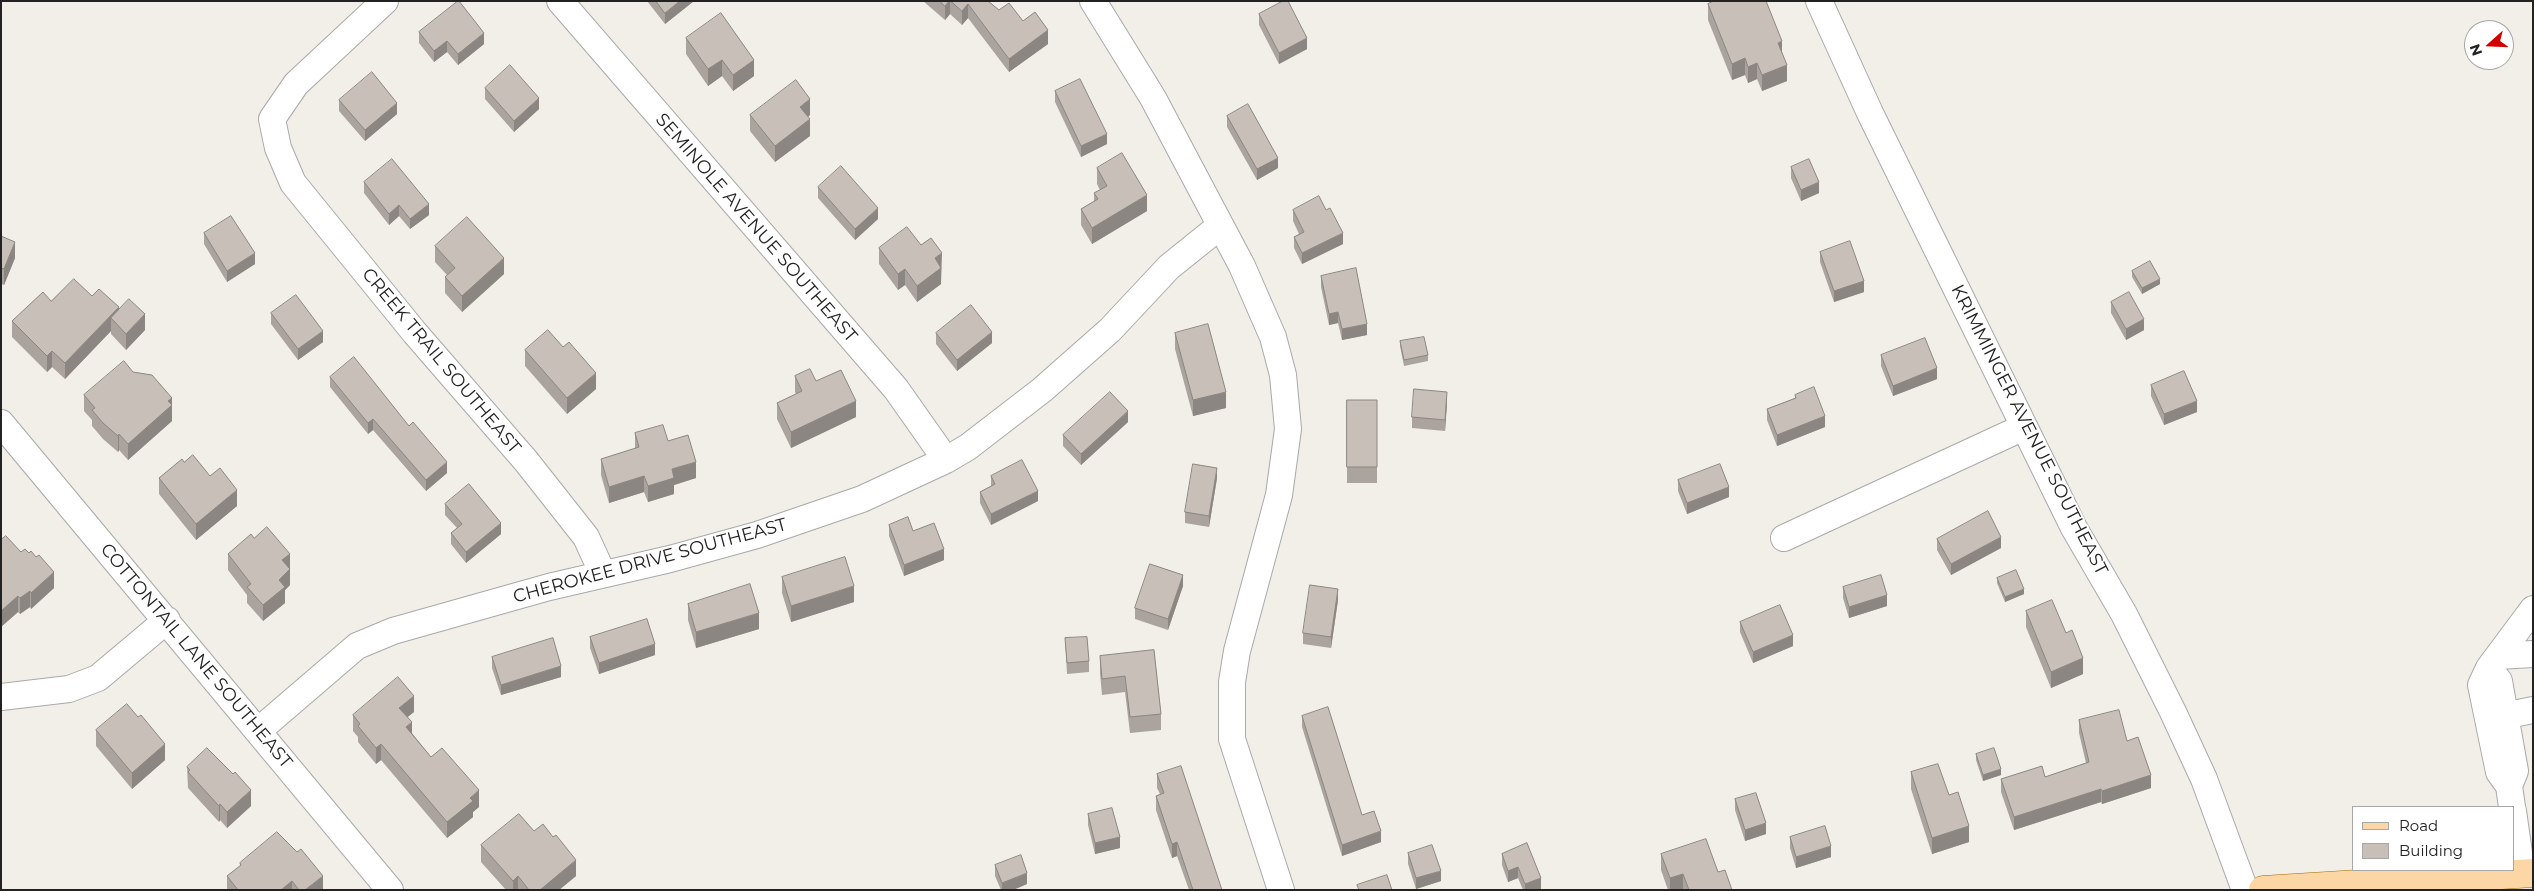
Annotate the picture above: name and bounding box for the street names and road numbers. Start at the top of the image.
street label: SEMINOLE AVENUE SOUTHEAST [651,109,861,347]
street label: CREEK TRAIL SOUTHEAST [357,264,525,458]
street label: KRIMMINGER AVENUE SOUTHEAST [1946,281,2112,579]
street label: CHEROKEE DRIVE SOUTHEAST [511,514,789,608]
street label: COTTONTAIL LANE SOUTHEAST [95,539,297,773]

